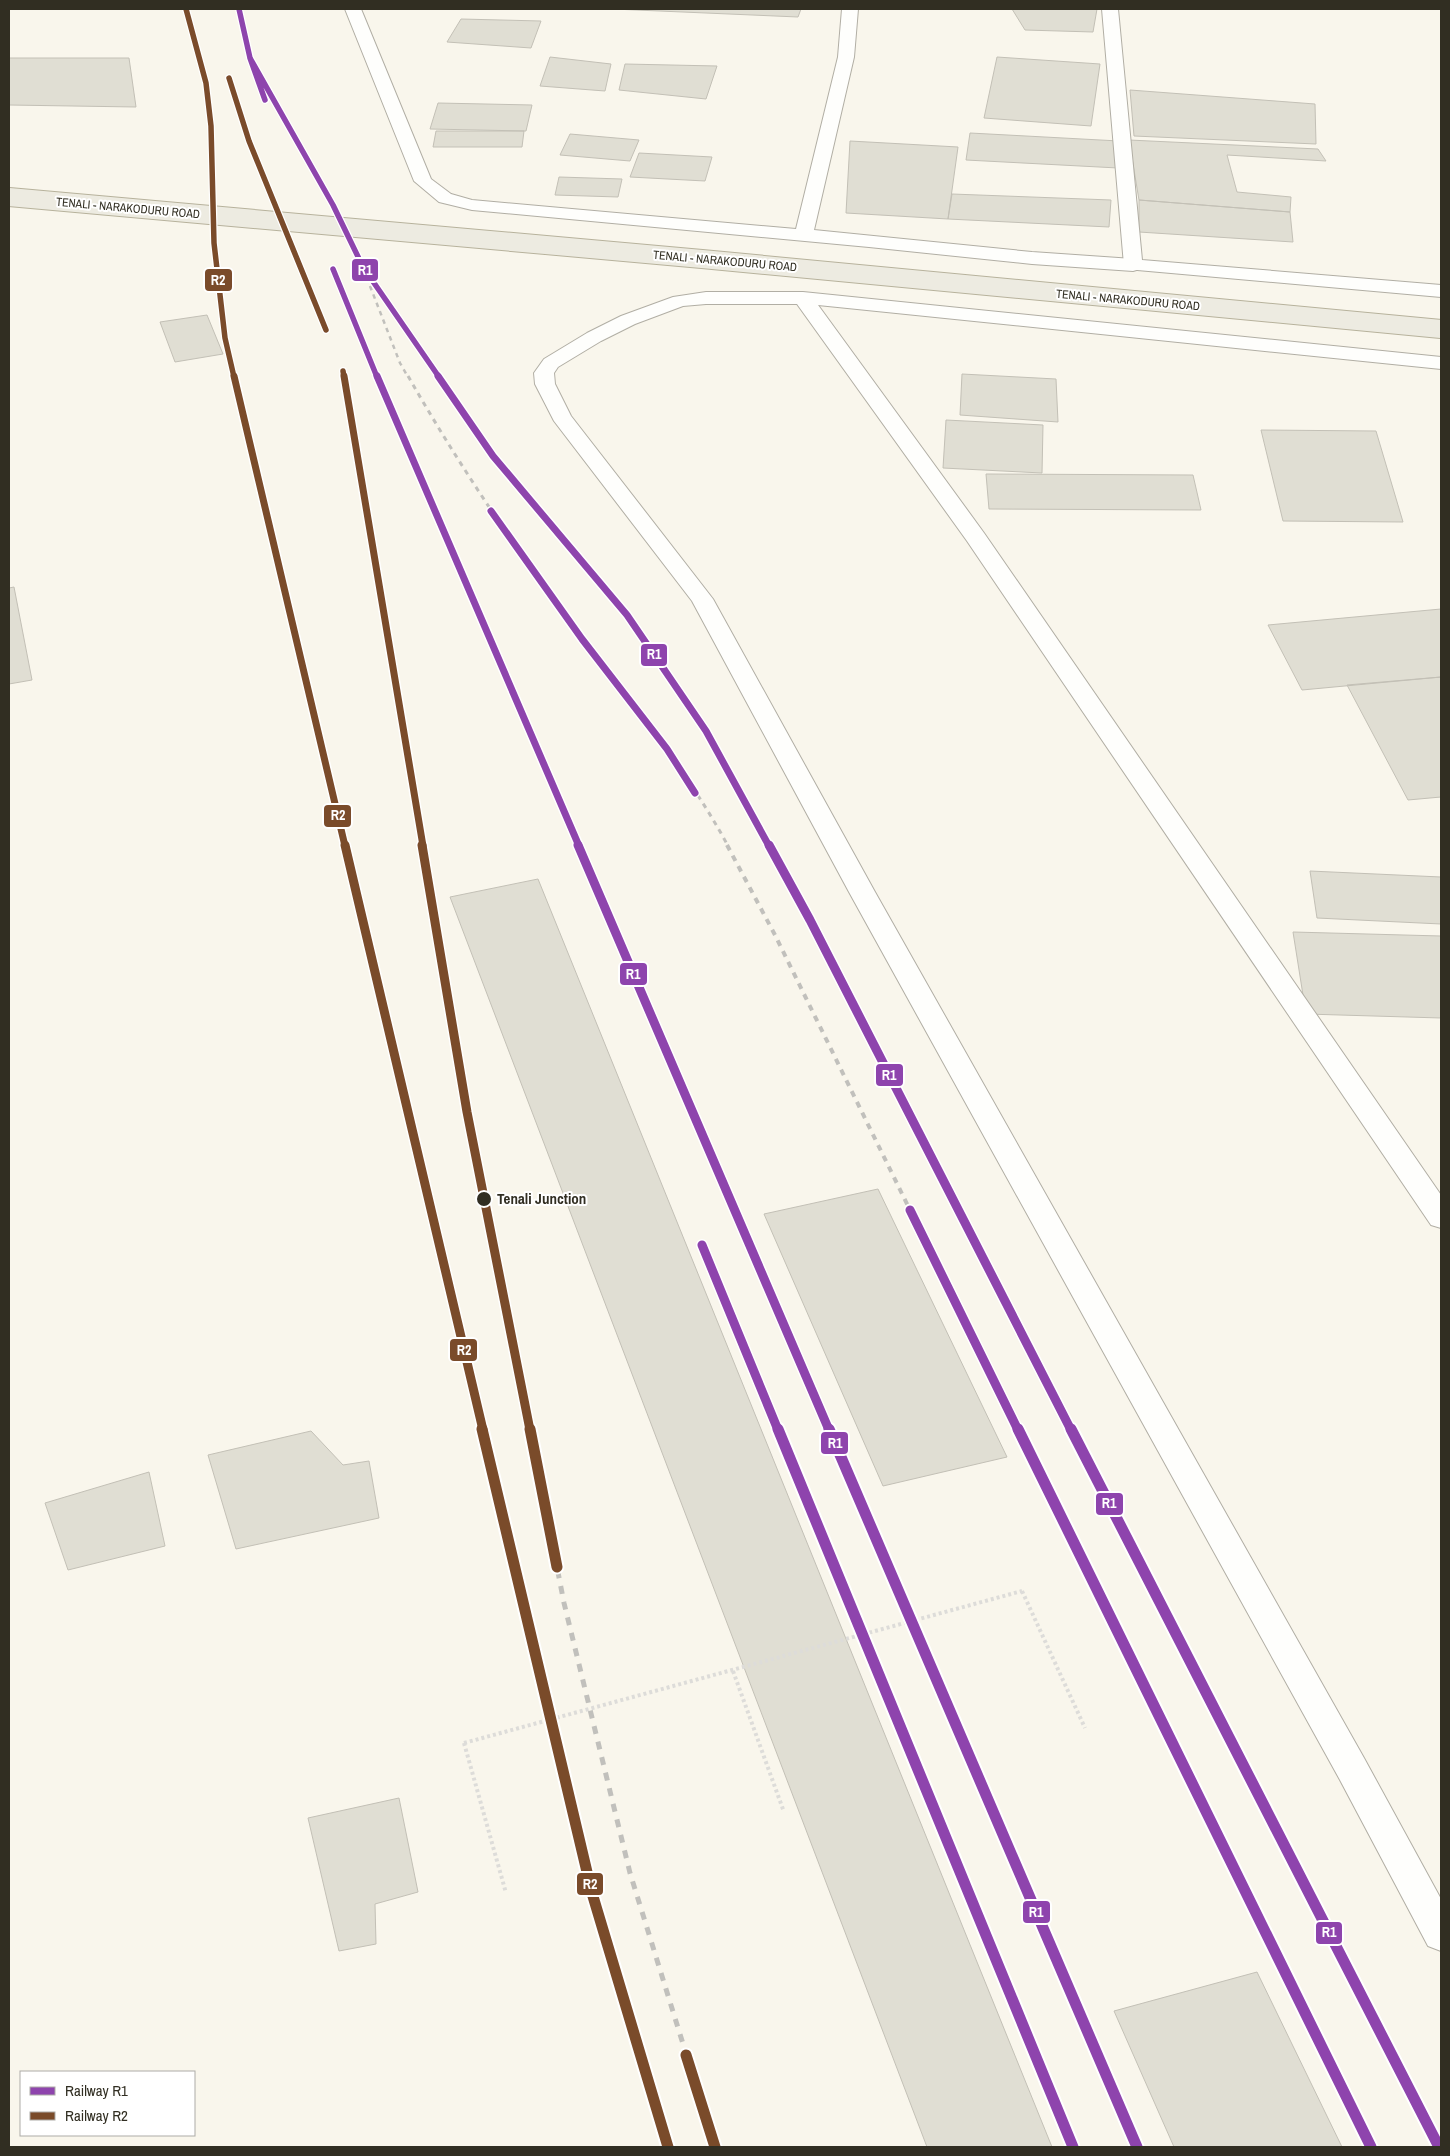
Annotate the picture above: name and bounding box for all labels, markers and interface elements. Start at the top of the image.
street label: TENALI - NARAKODURU ROAD [55,194,201,222]
street label: TENALI - NARAKODURU ROAD [652,247,798,275]
line badge: R1 [351,258,379,282]
text: R1 [358,261,373,279]
line badge: R2 [204,268,233,292]
text: R2 [211,271,225,289]
street label: TENALI - NARAKODURU ROAD [1055,286,1201,314]
line badge: R1 [640,643,668,667]
text: R1 [647,645,662,663]
line badge: R2 [323,804,352,828]
text: R2 [331,806,345,824]
line badge: R1 [619,962,648,986]
text: R1 [626,965,641,983]
line badge: R1 [875,1063,904,1087]
text: R1 [882,1066,897,1084]
place label: Tenali Junction [497,1188,586,1209]
marker: Tenali Junction [475,1190,493,1208]
line badge: R2 [449,1338,478,1362]
text: R2 [457,1341,471,1359]
line badge: R1 [820,1431,849,1455]
text: R1 [828,1434,843,1452]
line badge: R1 [1095,1492,1124,1516]
text: R1 [1102,1494,1117,1512]
line badge: R2 [576,1872,604,1896]
text: R2 [583,1875,597,1893]
line badge: R1 [1022,1900,1051,1924]
text: R1 [1029,1903,1044,1921]
line badge: R1 [1315,1921,1343,1945]
text: R1 [1322,1923,1337,1941]
legend [20,2071,195,2136]
text: Railway R1 [65,2080,128,2101]
text: Railway R2 [65,2105,128,2126]

